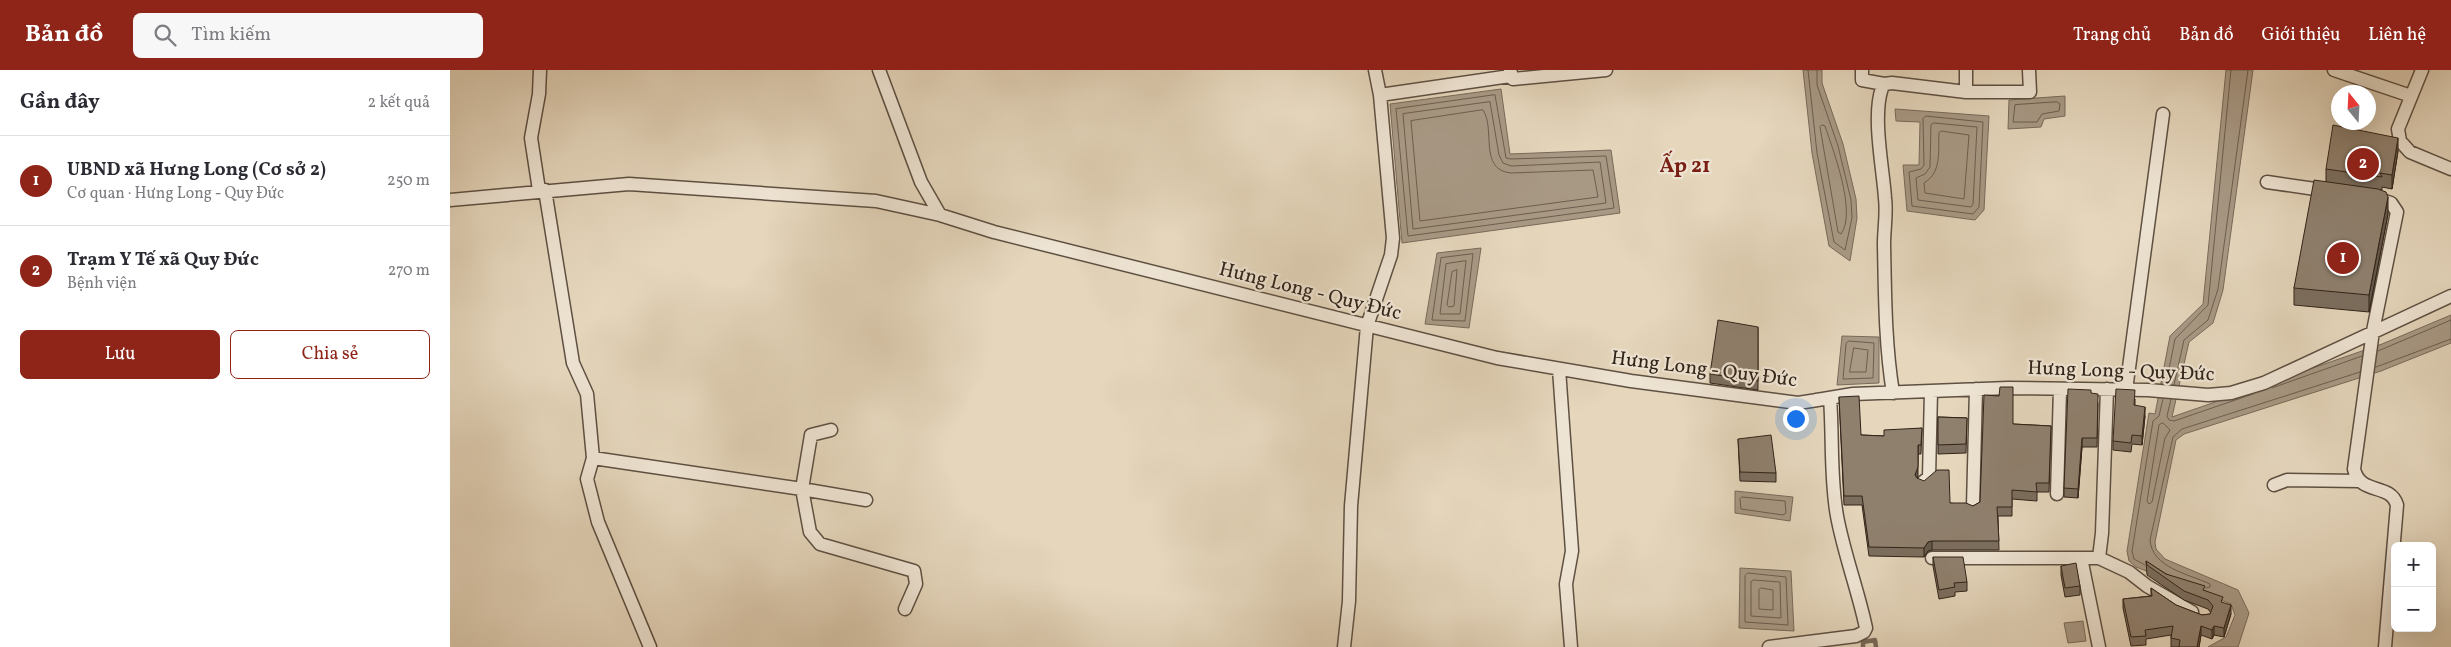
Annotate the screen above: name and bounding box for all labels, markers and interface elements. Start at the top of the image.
search box [133,13,483,58]
text: Bản đồ [25,18,103,52]
icon: search [151,21,179,49]
text: Tìm kiếm [191,22,271,48]
text: Trang chủ [2073,23,2151,48]
text: Bản đồ [2179,23,2234,48]
text: Giới thiệu [2262,23,2340,48]
text: Liên hệ [2368,23,2426,48]
north arrow [2331,85,2376,130]
text: Gần đây [20,88,100,117]
text: 2 kết quả [368,92,430,114]
pin: 2 [2347,145,2379,183]
district label: Ấp 21 [1660,150,1710,181]
text: UBND xã Hưng Long (Cơ sở 2) [67,157,326,183]
text: 1 [33,170,39,192]
text: 250 m [387,170,430,192]
text: Cơ quan · Hưng Long - Quy Đức [67,183,284,205]
pin: 1 [2327,239,2359,277]
text: Trạm Y Tế xã Quy Đức [67,247,259,273]
street label: Hưng Long - Quy Đức [1216,256,1404,328]
text: 2 [32,260,40,282]
text: 270 m [388,260,430,282]
text: Bệnh viện [67,273,137,295]
button: Lưu [20,330,220,379]
button: Chia sẻ [230,330,430,379]
street label: Hưng Long - Quy Đức [1609,345,1799,395]
street label: Hưng Long - Quy Đức [2027,355,2215,389]
your location [1783,406,1809,432]
map controls [2391,542,2436,632]
button: + [2391,542,2436,587]
button: − [2391,587,2436,632]

